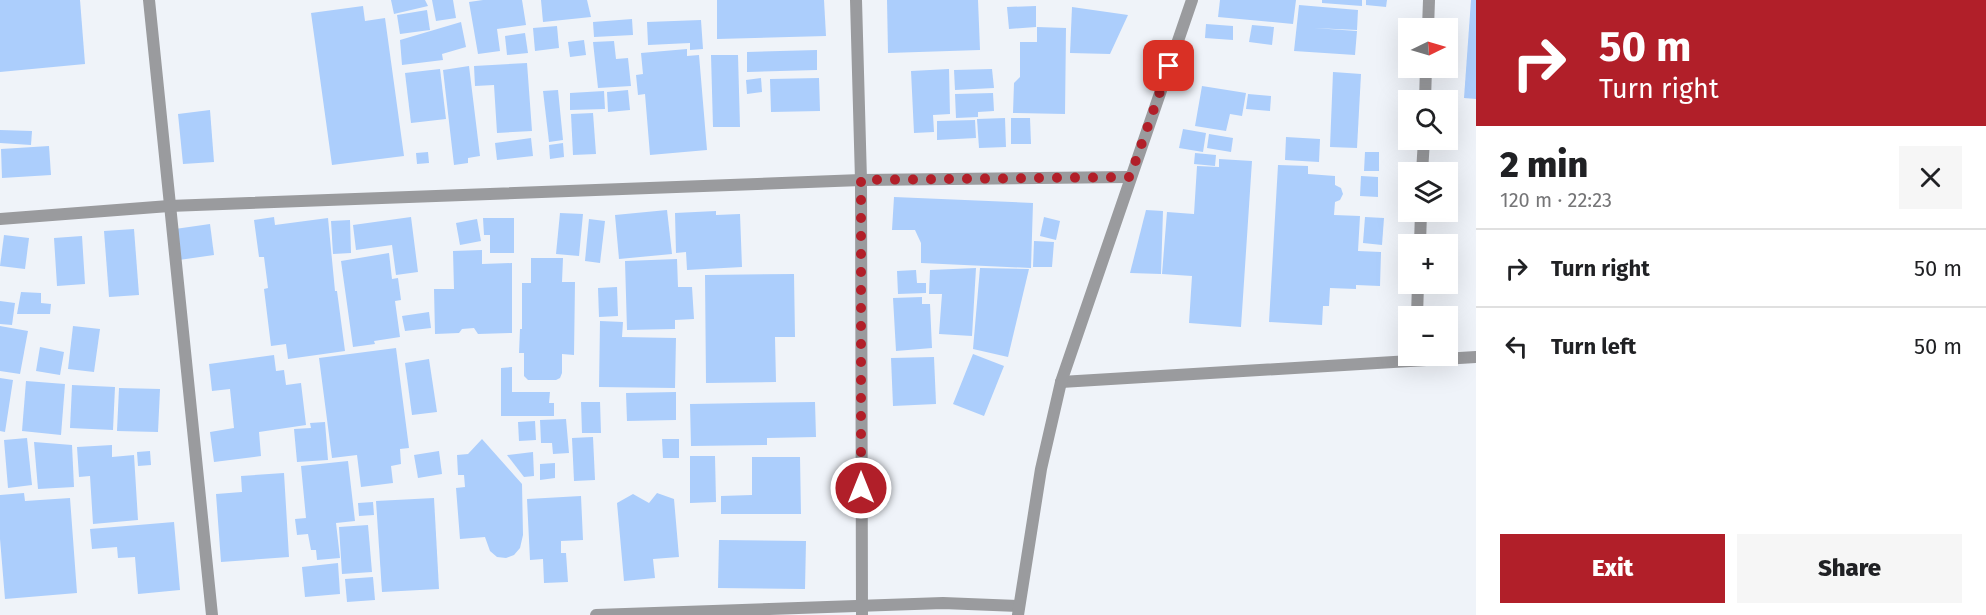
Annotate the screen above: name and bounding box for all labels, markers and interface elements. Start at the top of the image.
north arrow [1398,18,1458,78]
map controls [1398,18,1458,366]
text: 50 m [1599,22,1692,72]
icon: right [1500,24,1578,102]
pin [1143,40,1194,91]
icon: arrive [1152,49,1185,82]
text: Turn right [1599,73,1719,105]
button: search [1398,90,1458,150]
text: 2 min [1500,143,1588,187]
button: close [1899,146,1962,209]
button: layers [1398,162,1458,222]
text: 120 m · 22:23 [1500,188,1612,212]
button: + [1398,234,1458,294]
icon: right [1500,252,1533,285]
text: Turn right [1551,255,1650,282]
text: 50 m [1914,255,1962,282]
button: − [1398,306,1458,366]
icon: left [1500,330,1533,363]
text: Turn left [1551,333,1636,360]
text: 50 m [1914,333,1962,360]
position arrow [829,456,893,520]
button: Exit [1500,534,1725,603]
button: Share [1737,534,1962,603]

